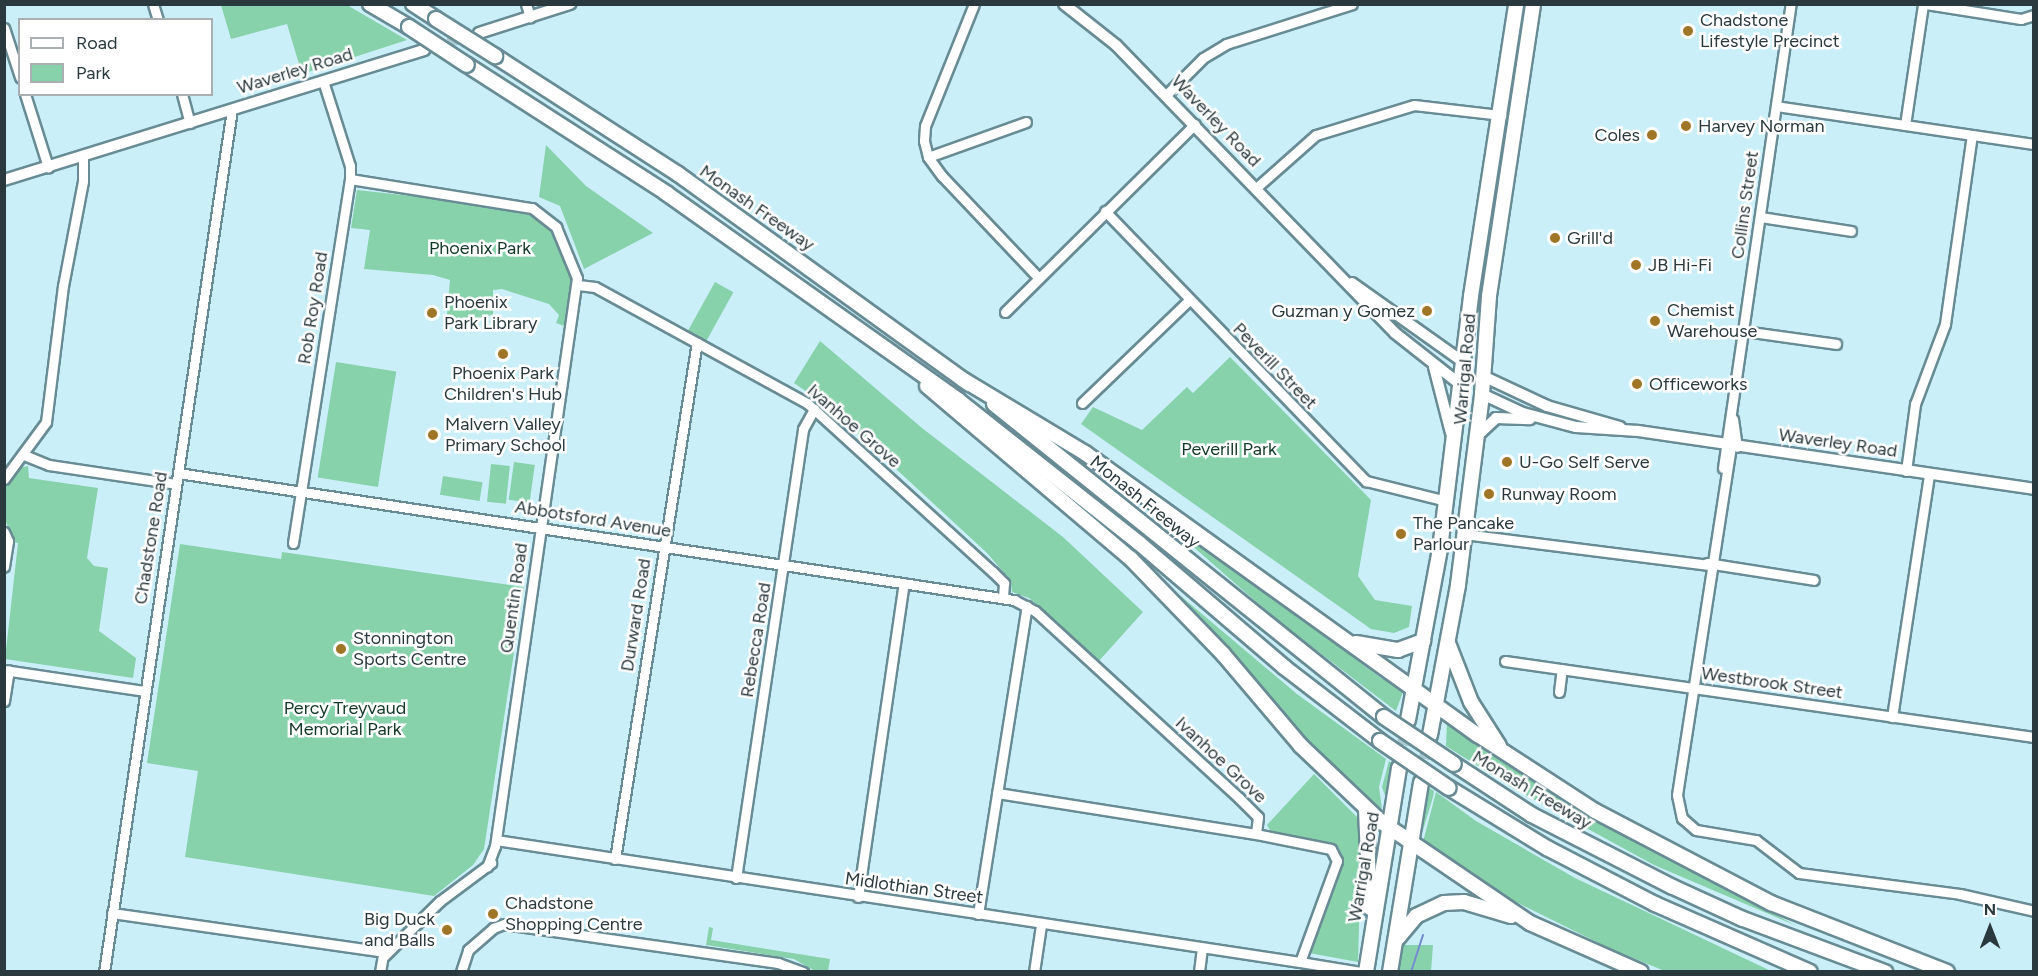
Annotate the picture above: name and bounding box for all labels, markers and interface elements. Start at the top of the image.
place label: Chadstone Lifestyle Precinct [1700,10,1840,52]
legend [18,18,213,96]
marker: Chadstone Lifestyle Precinct [1681,24,1695,38]
text: Road [76,32,117,54]
street label: Waverley Road [235,43,355,99]
text: Park [76,62,110,84]
street label: Waverley Road [1167,70,1265,172]
place label: Harvey Norman [1698,115,1824,137]
marker: Harvey Norman [1679,119,1693,133]
place label: Coles [1594,124,1640,146]
marker: Coles [1645,128,1659,142]
street label: Collins Street [1727,150,1763,260]
street label: Monash Freeway [695,160,819,256]
place label: Grill'd [1567,227,1613,249]
marker: Grill'd [1548,231,1562,245]
park label: Phoenix Park [429,237,531,259]
street label: Rob Roy Road [293,250,333,366]
place label: JB Hi-Fi [1648,254,1712,276]
marker: JB Hi-Fi [1629,258,1643,272]
place label: Phoenix Park Library [444,292,538,334]
place label: Guzman y Gomez [1271,300,1415,322]
place label: Chemist Warehouse [1667,300,1757,342]
marker: Guzman y Gomez [1420,304,1434,318]
marker: Phoenix Park Library [425,306,439,320]
street label: Warrigal Road [1449,312,1481,426]
marker: Chemist Warehouse [1648,314,1662,328]
street label: Peverill Street [1228,318,1322,414]
marker: Phoenix Park Children's Hub [496,347,510,361]
place label: Phoenix Park Children's Hub [444,363,562,406]
place label: Officeworks [1649,373,1747,395]
marker: Officeworks [1630,377,1644,391]
street label: Ivanhoe Grove [803,379,905,473]
place label: Malvern Valley Primary School [445,414,566,456]
street label: Waverley Road [1777,424,1899,462]
marker: Malvern Valley Primary School [426,428,440,442]
park label: Peverill Park [1181,438,1277,460]
street label: Monash Freeway [1086,451,1204,553]
place label: U-Go Self Serve [1519,451,1650,473]
marker: U-Go Self Serve [1500,455,1514,469]
street label: Chadstone Road [130,470,172,606]
place label: Runway Room [1501,483,1617,505]
marker: Runway Room [1482,487,1496,501]
street label: Abbotsford Avenue [513,496,673,542]
place label: The Pancake Parlour [1413,513,1514,556]
marker: The Pancake Parlour [1394,527,1408,541]
street label: Quentin Road [496,542,532,654]
street label: Durward Road [616,557,656,673]
street label: Rebecca Road [736,581,776,699]
place label: Stonnington Sports Centre [353,628,466,670]
marker: Stonnington Sports Centre [334,642,348,656]
street label: Westbrook Street [1700,662,1844,704]
park label: Percy Treyvaud Memorial Park [284,698,406,740]
street label: Ivanhoe Grove [1171,712,1271,808]
street label: Monash Freeway [1468,746,1596,834]
street label: Warrigal Road [1344,810,1384,924]
street label: Midlothian Street [843,868,985,908]
place label: Chadstone Shopping Centre [505,893,643,936]
north arrow [1960,898,2020,958]
text: N [1984,900,1996,919]
marker: Chadstone Shopping Centre [486,907,500,921]
place label: Big Duck and Balls [364,909,435,952]
marker: Big Duck and Balls [440,923,454,937]

